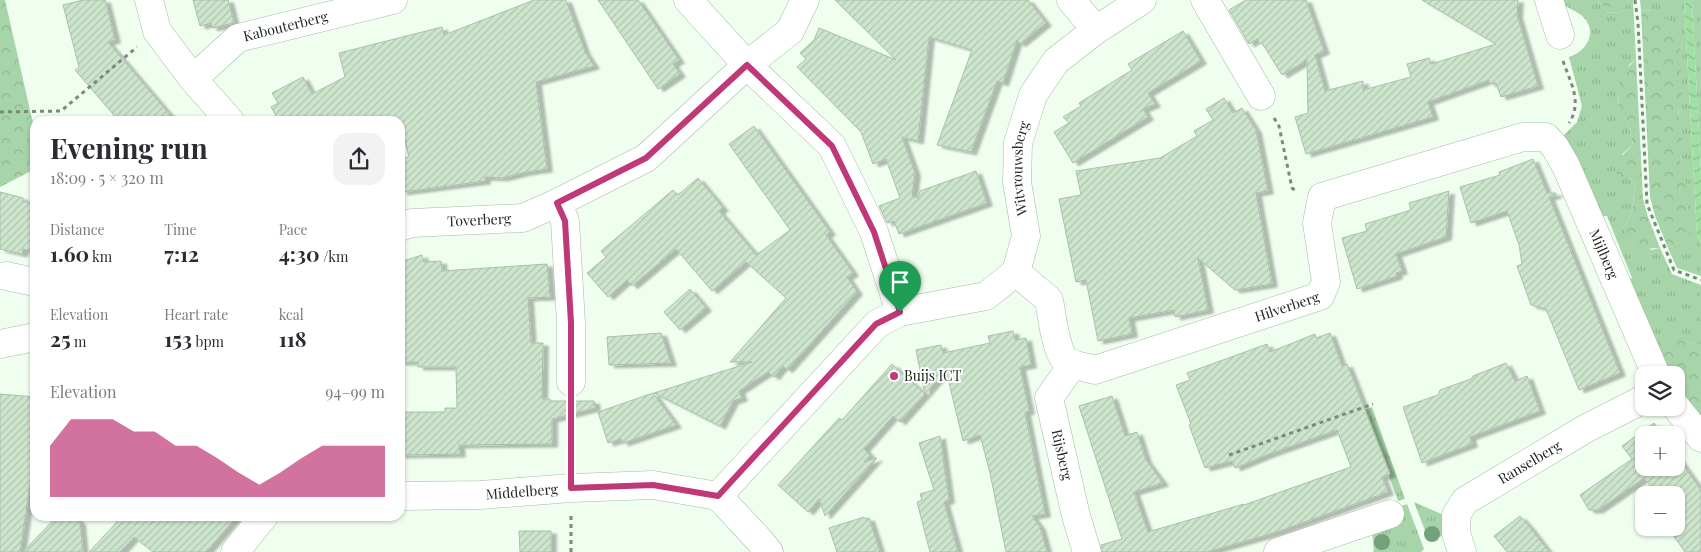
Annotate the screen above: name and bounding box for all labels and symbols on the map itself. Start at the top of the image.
street label: Kabouterberg [241,6,330,45]
street label: Witvrouwsberg [1007,118,1034,218]
street label: Toverberg [447,209,512,230]
street label: Mijlberg [1585,226,1624,282]
pin [879,261,921,312]
street label: Hilverberg [1252,287,1322,326]
place label: Buijs ICT [904,366,962,385]
marker: Buijs ICT [888,370,900,382]
street label: Rijsberg [1047,427,1078,483]
street label: Ranselberg [1494,435,1565,488]
street label: Middelberg [485,479,559,504]

